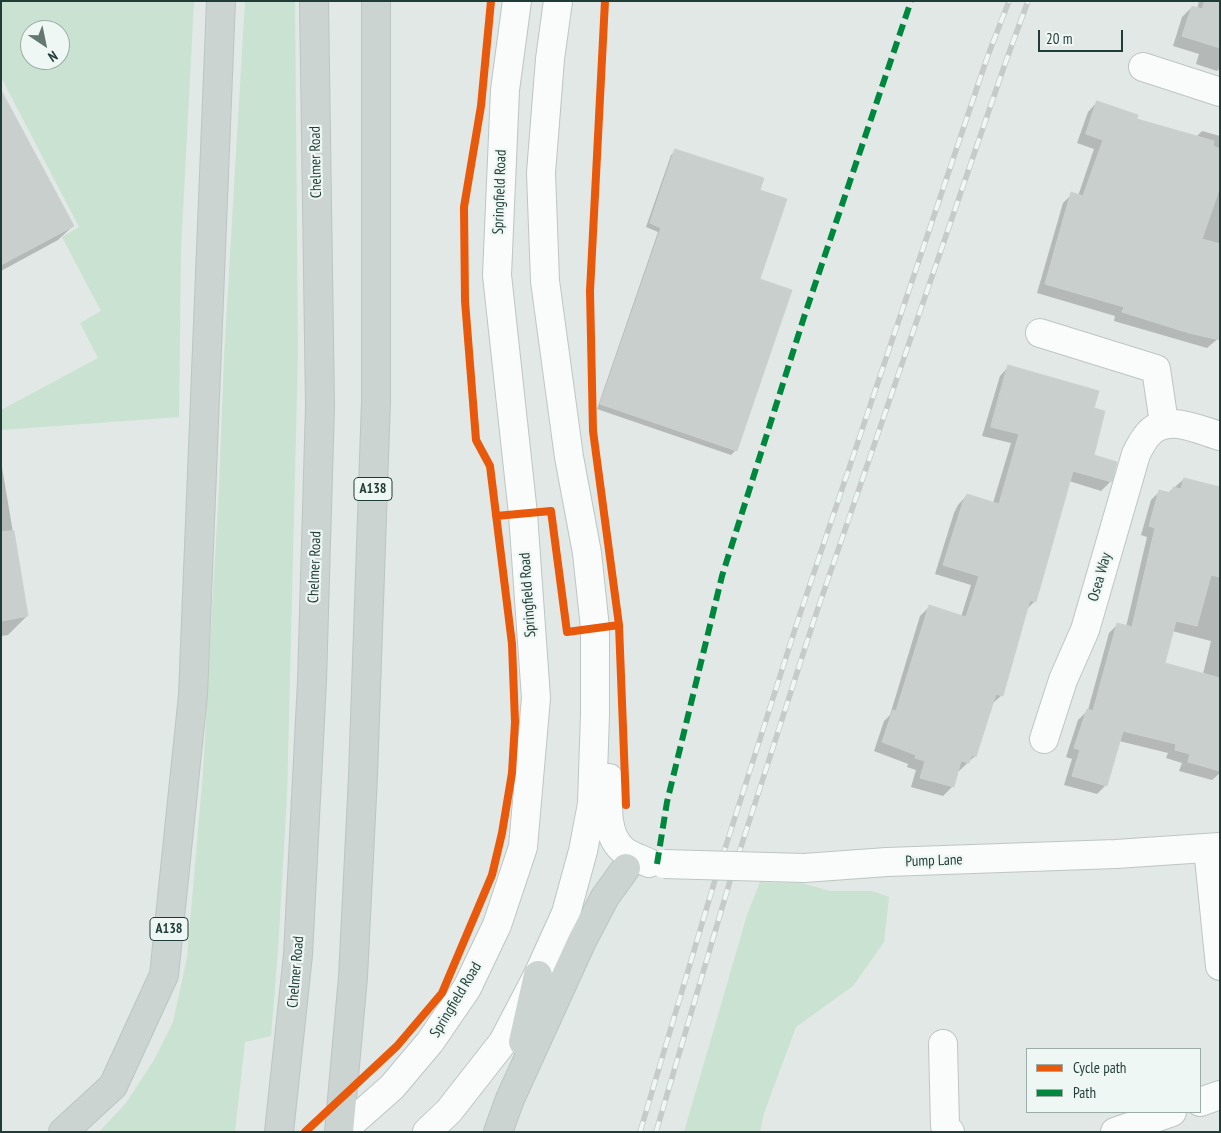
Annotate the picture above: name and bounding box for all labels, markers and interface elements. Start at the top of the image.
north arrow [20,20,70,70]
scale bar [1041,20,1126,52]
text: 20 m [1046,29,1072,48]
text: N [45,47,61,66]
street label: Chelmer Road [306,126,326,198]
street label: Springfield Road [490,149,510,235]
road number: A138 [354,478,392,500]
street label: Chelmer Road [305,531,325,603]
street label: Osea Way [1084,551,1116,603]
street label: Springfield Road [516,552,540,638]
street label: Pump Lane [905,851,963,871]
road number: A138 [150,918,188,941]
street label: Chelmer Road [284,935,308,1009]
street label: Springfield Road [426,959,486,1041]
legend [1026,1048,1201,1113]
text: Cycle path [1073,1058,1126,1077]
text: Path [1073,1083,1096,1102]

